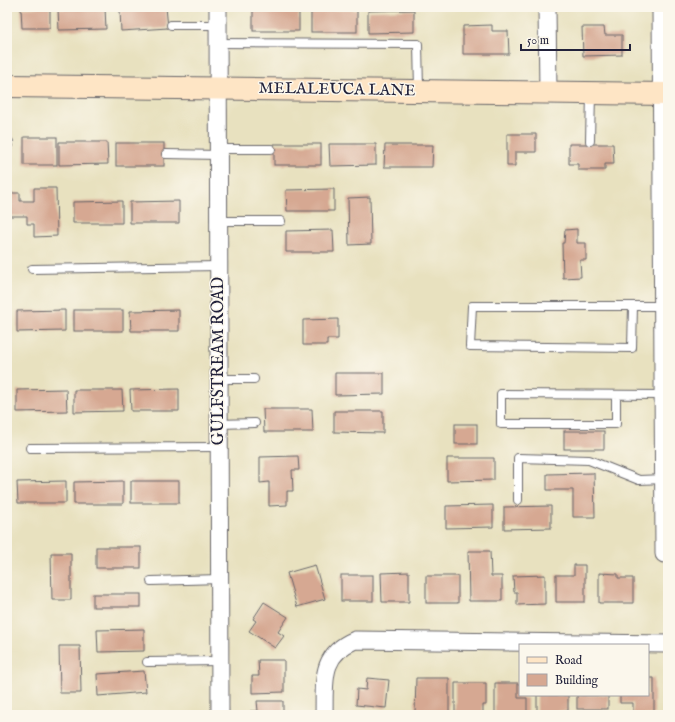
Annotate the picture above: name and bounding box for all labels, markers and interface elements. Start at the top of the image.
scale bar [521,26,630,52]
text: 50 m [527,33,549,48]
street label: MELALEUCA LANE [258,79,416,101]
street label: GULFSTREAM ROAD [209,277,229,445]
legend [519,644,649,696]
text: Road [555,653,583,668]
text: Building [555,673,599,688]

